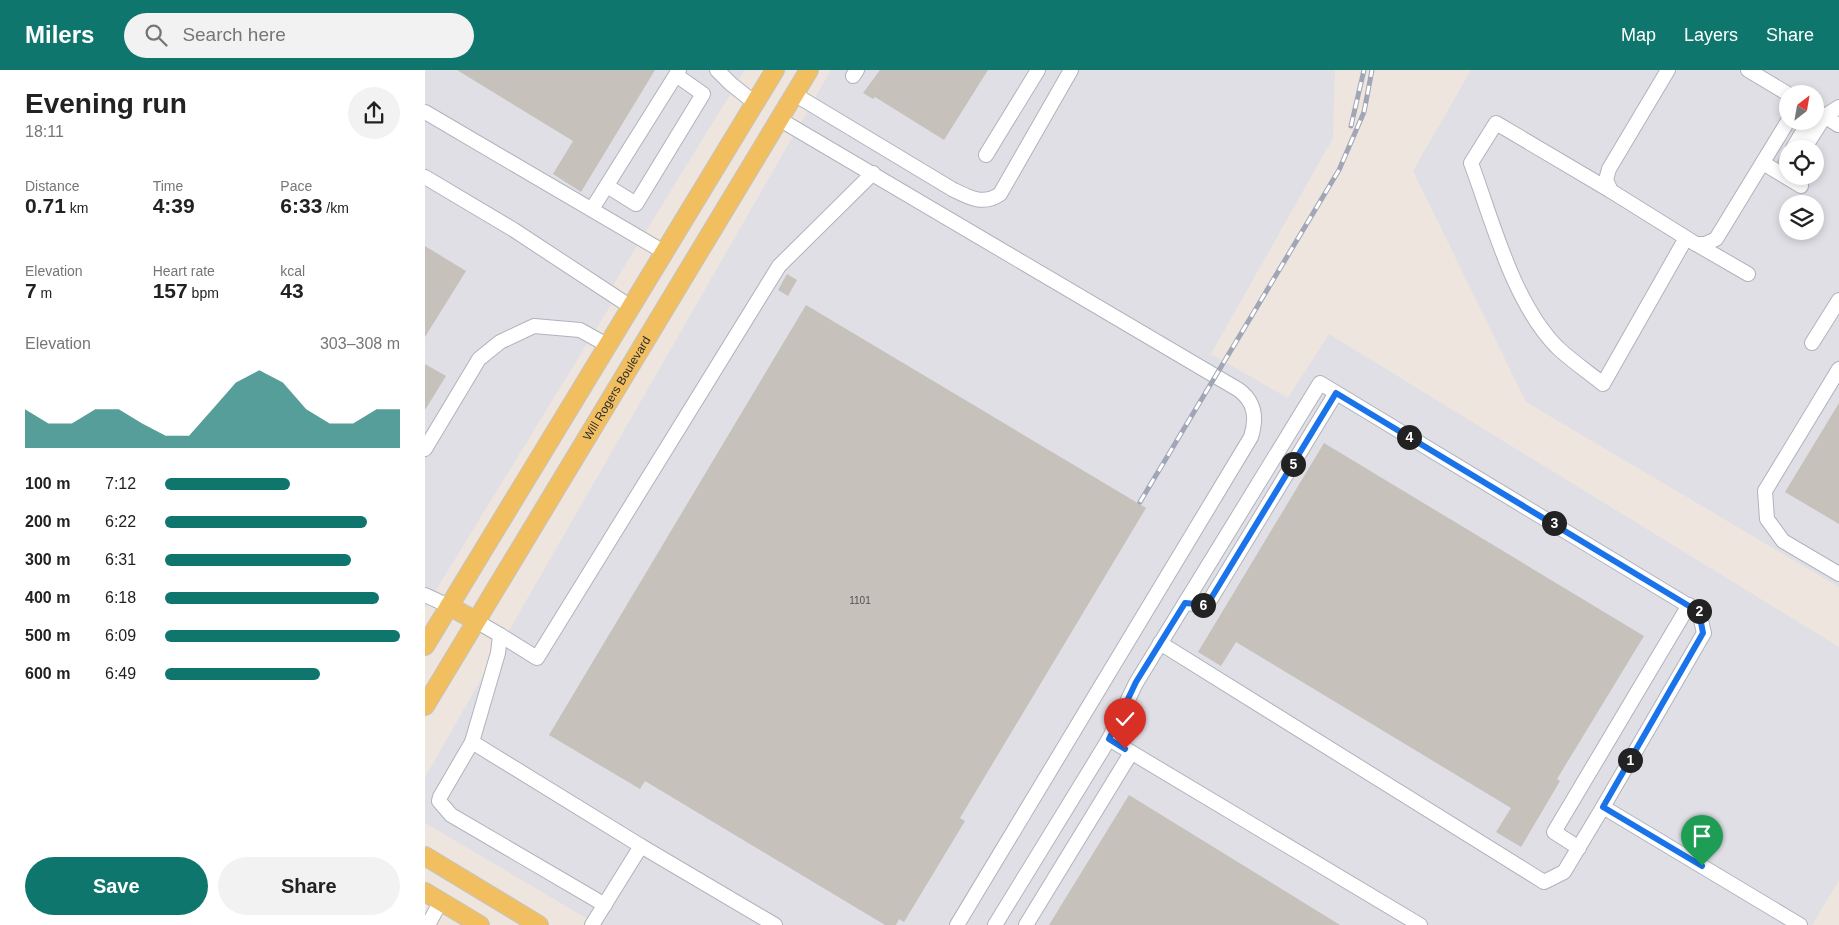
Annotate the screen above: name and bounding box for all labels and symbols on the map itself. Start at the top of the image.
north arrow [1779,85,1824,130]
street label: Will Rogers Boulevard [580,334,653,443]
pin: 4 [1397,424,1421,450]
pin: 5 [1281,452,1305,476]
pin: 3 [1541,510,1567,536]
pin: 6 [1191,592,1215,618]
house number: 1101 [849,595,871,606]
pin: 2 [1687,598,1711,624]
pin [1104,698,1146,749]
pin: 1 [1617,748,1643,772]
pin [1681,815,1723,866]

